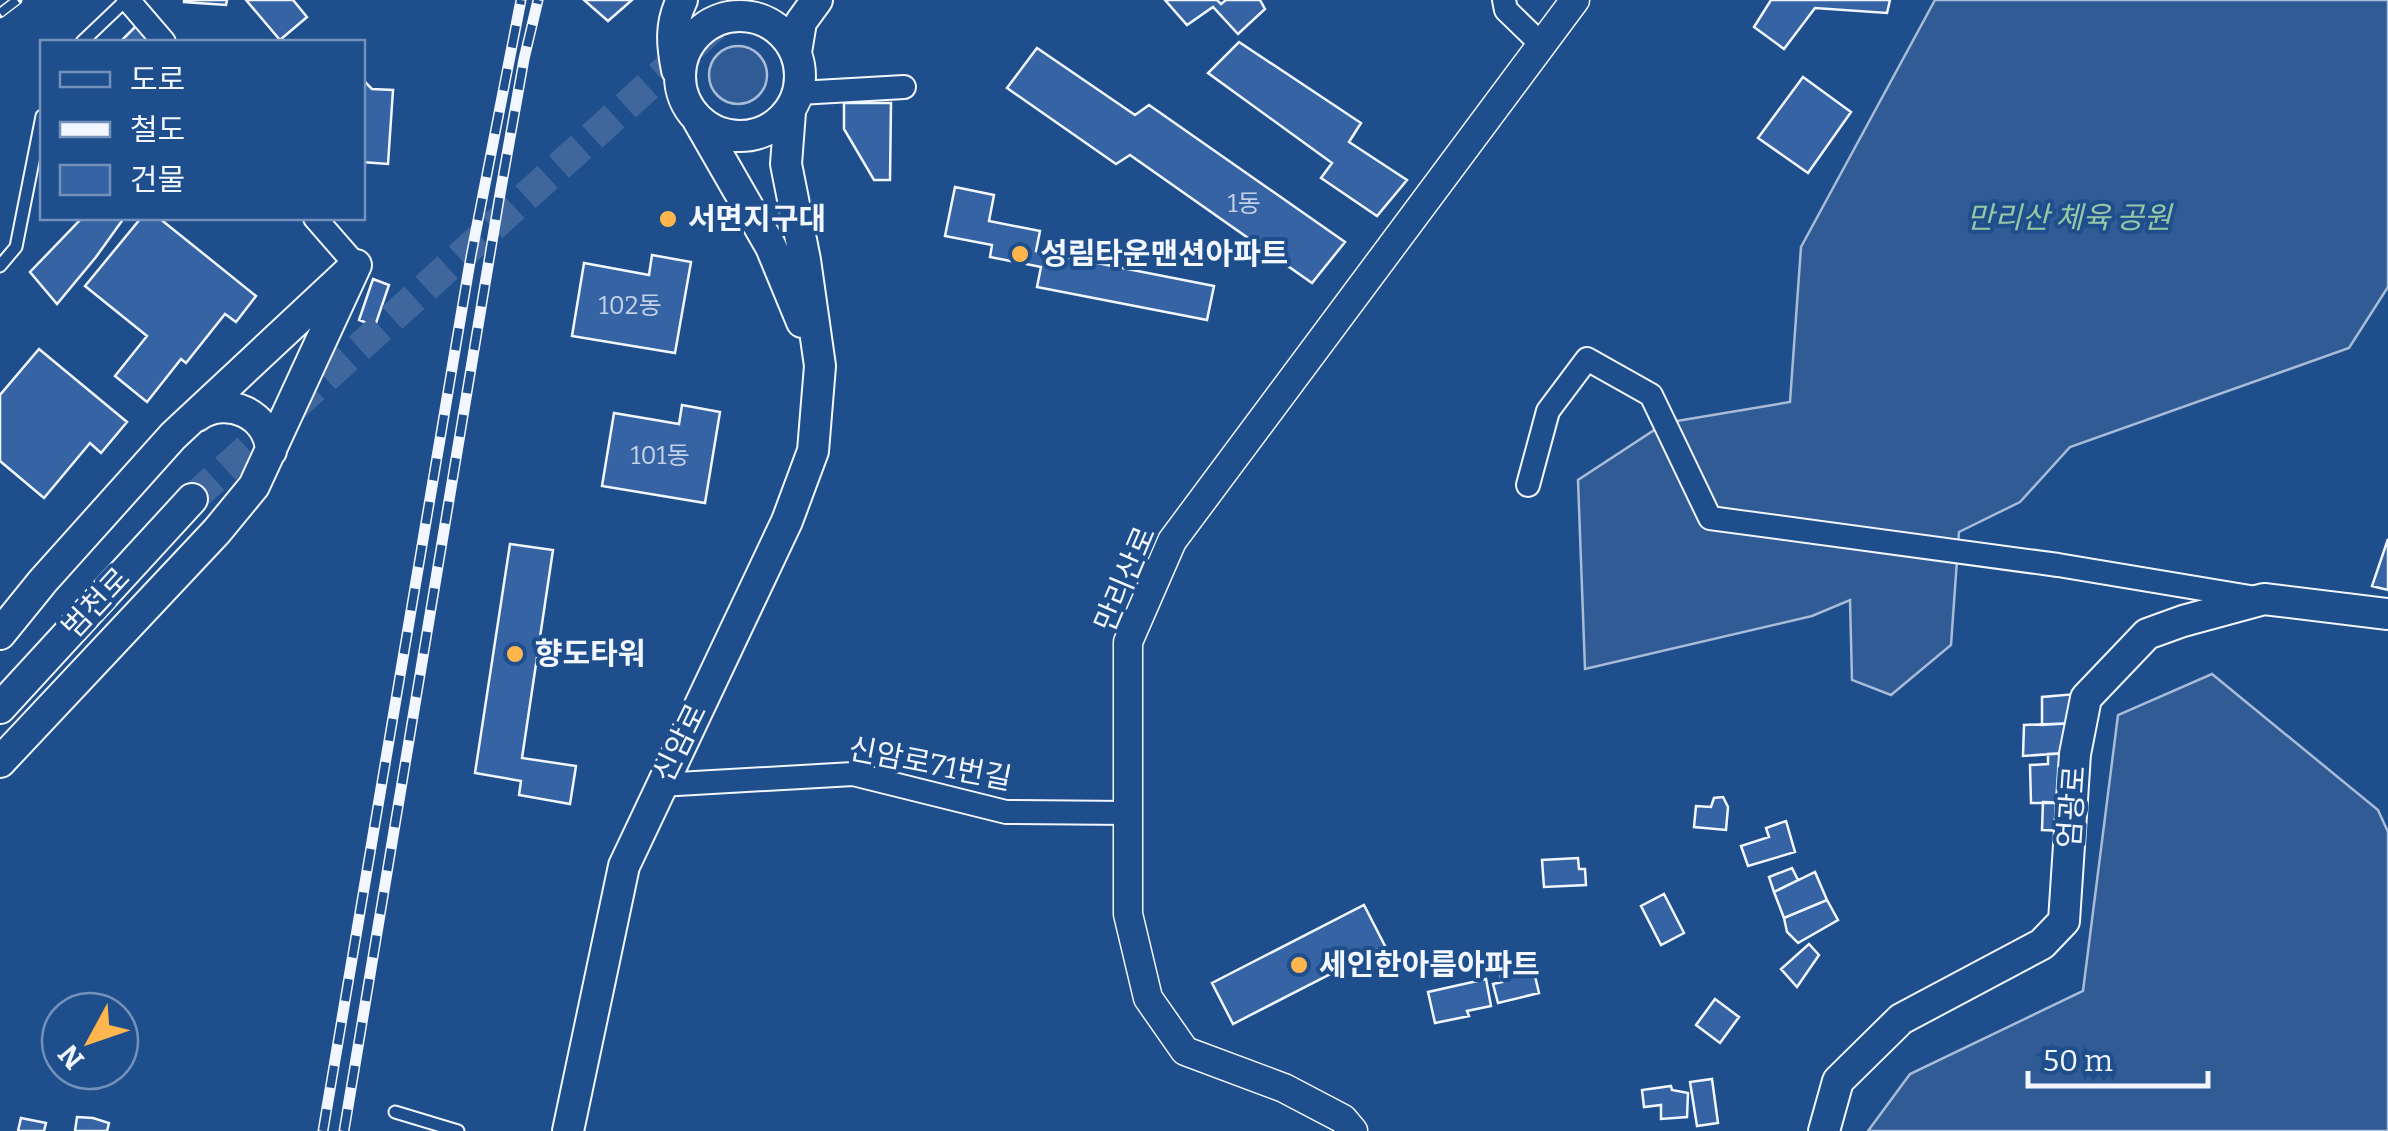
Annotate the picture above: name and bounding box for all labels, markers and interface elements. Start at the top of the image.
legend [40,40,365,220]
text: 도로 [130,62,185,98]
text: 철도 [130,112,185,148]
text: 건물 [130,162,185,198]
house number: 1동 [1227,189,1261,219]
park label: 만리산 체육 공원 [1967,200,2174,236]
place label: 서면지구대 [688,201,826,237]
marker: 서면지구대 [657,208,679,230]
place label: 성림타운맨션아파트 [1040,236,1288,272]
marker: 성림타운맨션아파트 [1009,243,1031,265]
house number: 102동 [599,291,661,321]
house number: 101동 [630,441,690,471]
street label: 만리산로 [1087,521,1163,637]
street label: 범천로 [55,560,137,646]
place label: 향도타워 [535,636,645,672]
marker: 향도타워 [504,643,526,665]
street label: 신암로 [646,698,714,788]
street label: 신암로71번길 [845,731,1015,797]
street label: 엄광로 [2051,764,2093,850]
place label: 세인한아름아파트 [1319,947,1540,983]
marker: 세인한아름아파트 [1288,954,1310,976]
north arrow [40,991,140,1091]
scale bar [2028,1026,2208,1088]
text: N [52,1038,91,1076]
text: 50 m [2043,1043,2113,1079]

